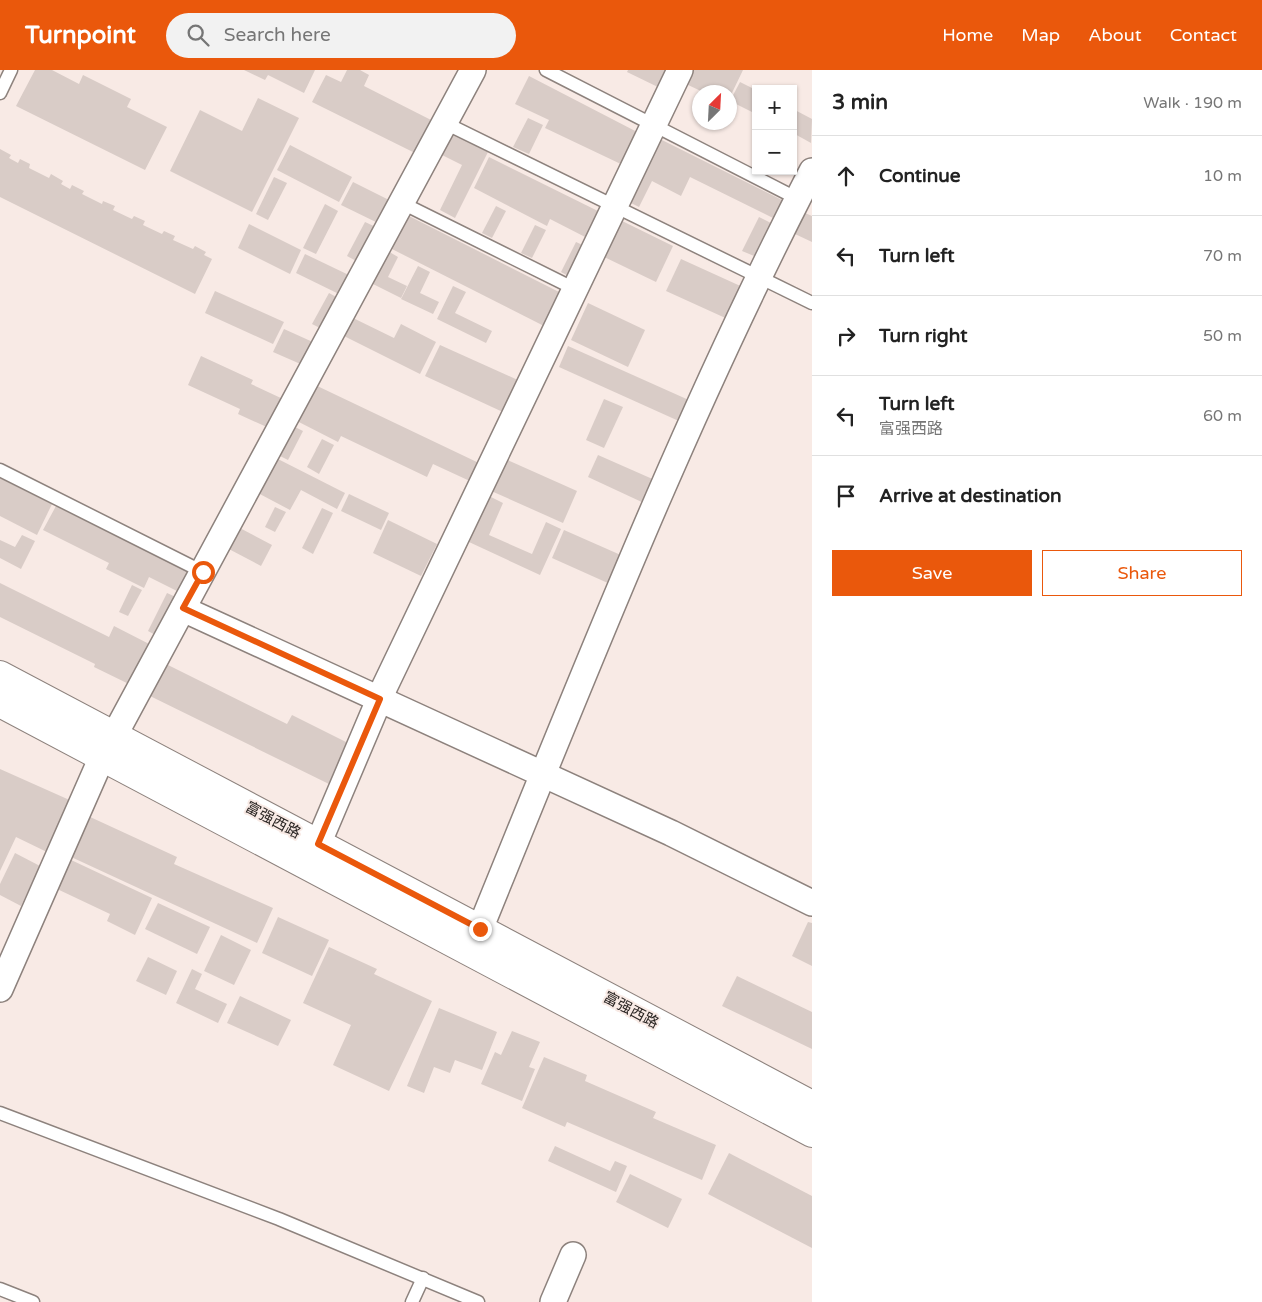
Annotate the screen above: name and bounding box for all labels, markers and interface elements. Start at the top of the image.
search box [166,13,516,58]
text: Turnpoint [25,21,136,50]
icon: search [184,21,212,49]
text: Search here [224,24,331,46]
text: Home [942,24,993,46]
text: Map [1021,24,1060,46]
text: About [1088,24,1142,46]
text: Contact [1170,24,1237,46]
north arrow [692,85,737,130]
map controls [752,85,797,175]
button: + [752,85,797,130]
text: 3 min [832,90,888,115]
text: Walk · 190 m [1143,93,1242,113]
button: − [752,130,797,175]
icon: ahead [832,162,860,190]
text: Continue [879,165,961,187]
text: 10 m [1203,166,1242,186]
icon: left [832,242,860,270]
text: Turn left [879,245,955,267]
text: 70 m [1203,246,1242,266]
icon: right [832,322,860,350]
text: Turn right [879,325,967,347]
text: 50 m [1203,326,1242,346]
text: Turn left [879,393,955,415]
icon: left [832,402,860,430]
text: 60 m [1203,406,1242,426]
text: 富强西路 [879,419,943,439]
icon: arrive [832,482,860,510]
text: Arrive at destination [879,485,1062,507]
button: Save [832,550,1032,596]
button: Share [1042,550,1242,596]
route start [192,561,215,584]
street label: 富强西路 [242,798,304,842]
route end [469,918,492,941]
street label: 富强西路 [600,988,662,1032]

